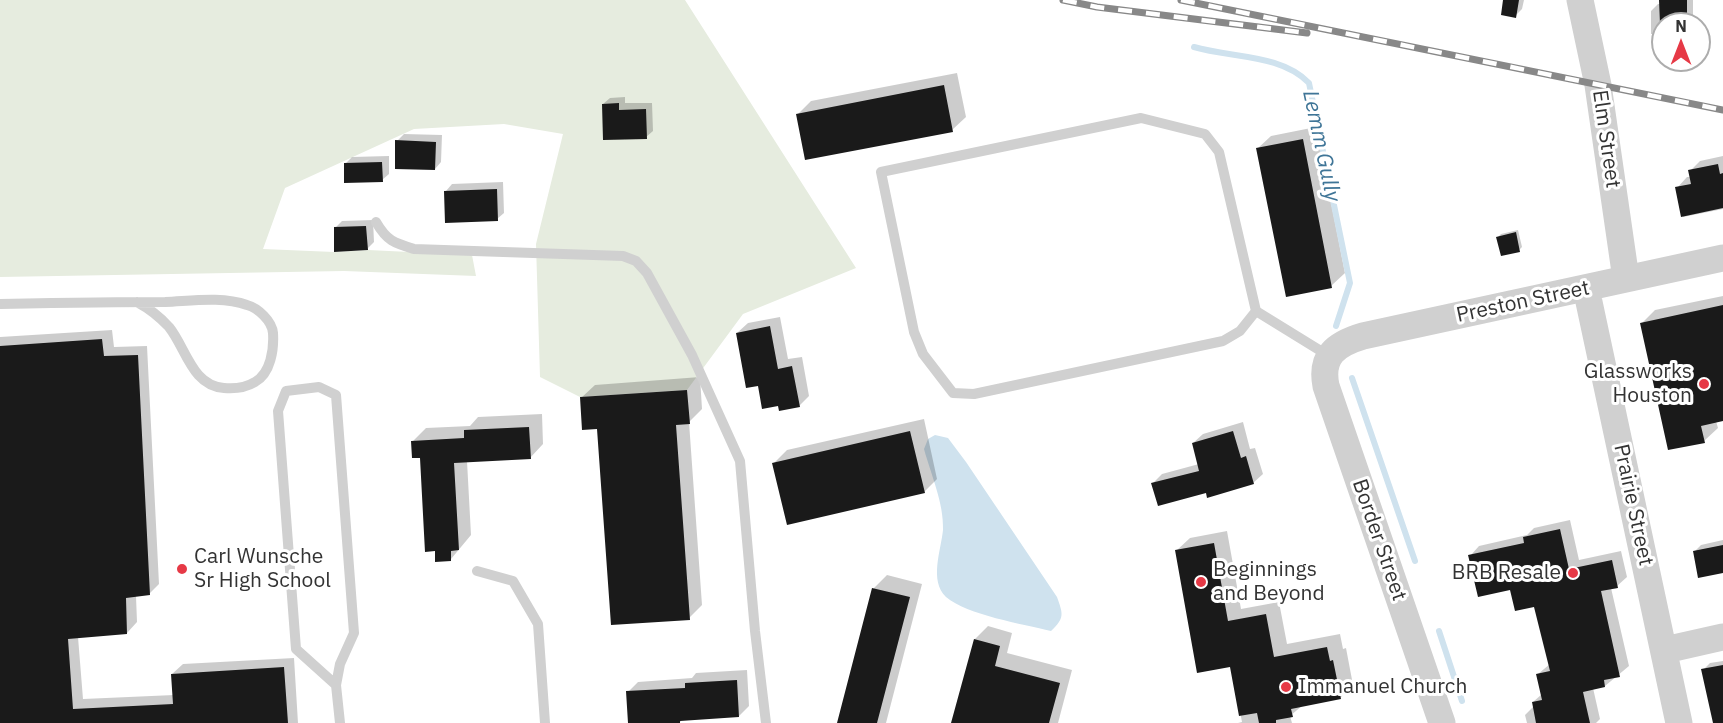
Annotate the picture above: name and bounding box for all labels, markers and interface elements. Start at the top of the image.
north arrow [1651,12,1711,72]
text: N [1675,16,1687,36]
water label: Lemm Gully [1296,88,1346,204]
street label: Elm Street [1587,88,1625,190]
street label: Preston Street [1454,276,1592,328]
place label: Glassworks Houston [1584,359,1692,409]
marker: Glassworks Houston [1697,377,1711,391]
street label: Prairie Street [1608,442,1658,568]
street label: Border Street [1346,476,1412,604]
place label: Carl Wunsche Sr High School [194,544,331,594]
place label: Beginnings and Beyond [1213,557,1325,607]
place label: BRB Resale [1452,560,1561,586]
marker: Carl Wunsche Sr High School [175,562,189,576]
marker: BRB Resale [1566,566,1580,580]
marker: Beginnings and Beyond [1194,575,1208,589]
place label: Immanuel Church [1298,674,1467,700]
marker: Immanuel Church [1279,680,1293,694]

